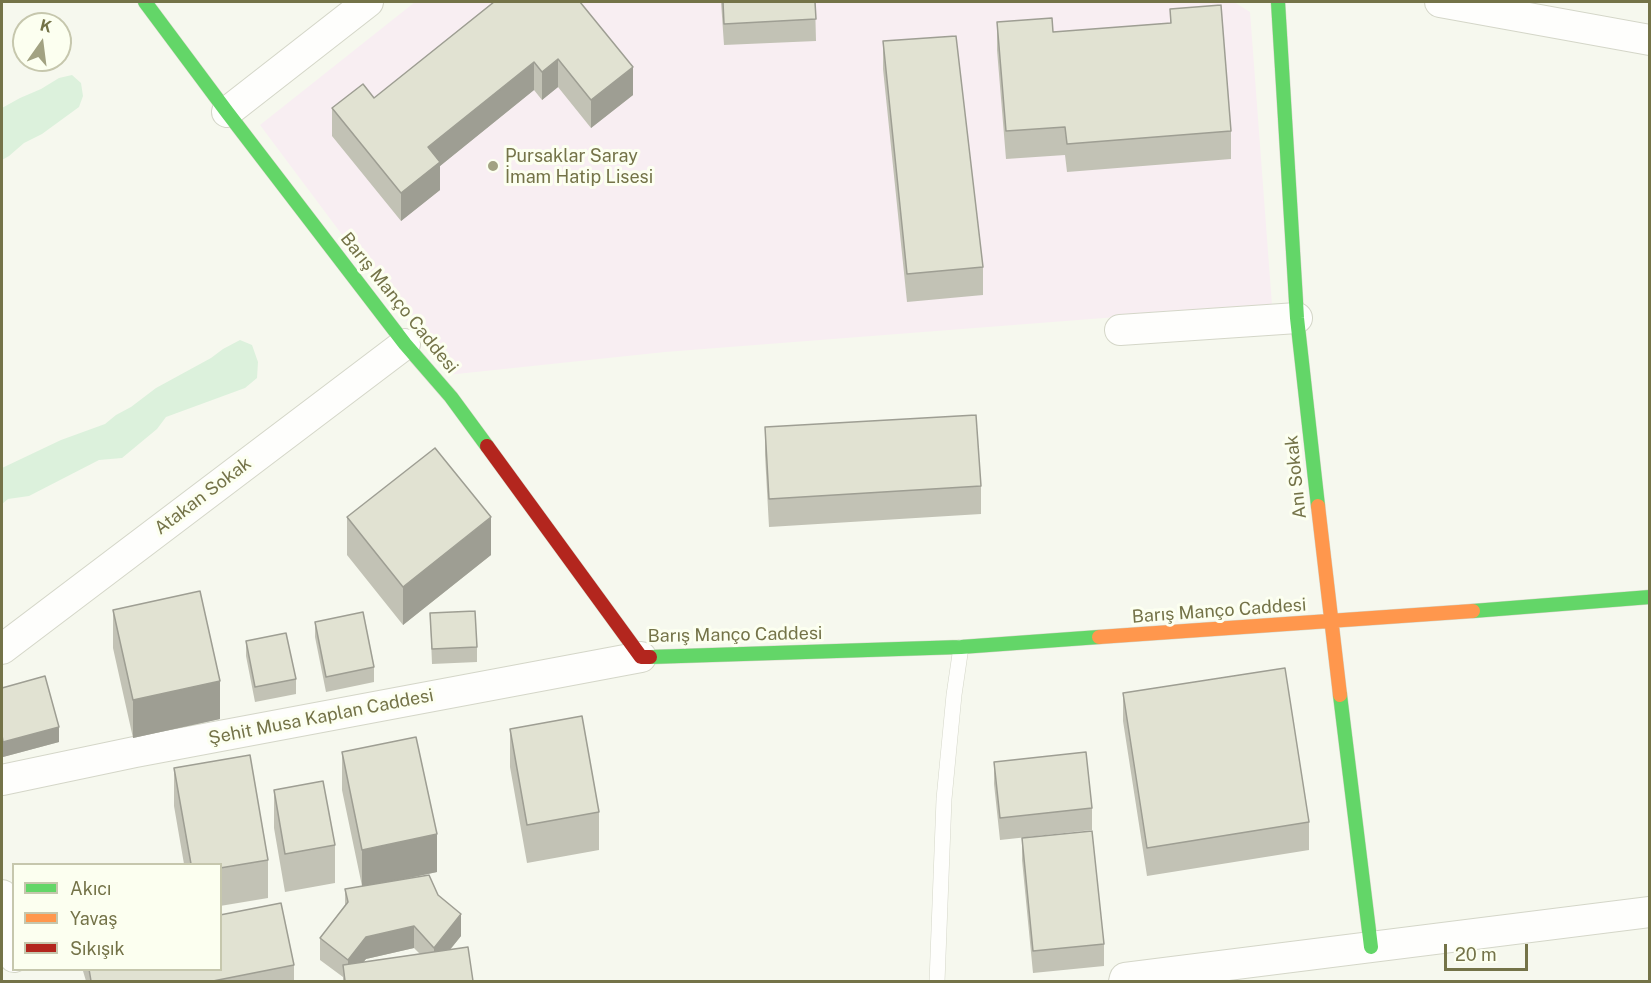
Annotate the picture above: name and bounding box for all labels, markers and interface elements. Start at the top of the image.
north arrow [12,12,72,72]
text: K [38,15,54,37]
place label: Pursaklar Saray İmam Hatip Lisesi [505,145,653,188]
marker: Pursaklar Saray İmam Hatip Lisesi [486,159,500,173]
street label: Barış Manço Caddesi [336,228,462,378]
street label: Anı Sokak [1281,434,1311,520]
street label: Atakan Sokak [150,453,256,539]
street label: Barış Manço Caddesi [1131,594,1307,628]
street label: Barış Manço Caddesi [647,623,823,647]
street label: Şehit Musa Kaplan Caddesi [207,685,435,749]
legend [12,863,222,971]
text: Akıcı [70,878,111,899]
text: Yavaş [70,908,117,929]
scale bar [1447,932,1531,970]
text: Sıkışık [70,938,125,959]
text: 20 m [1455,944,1497,965]

